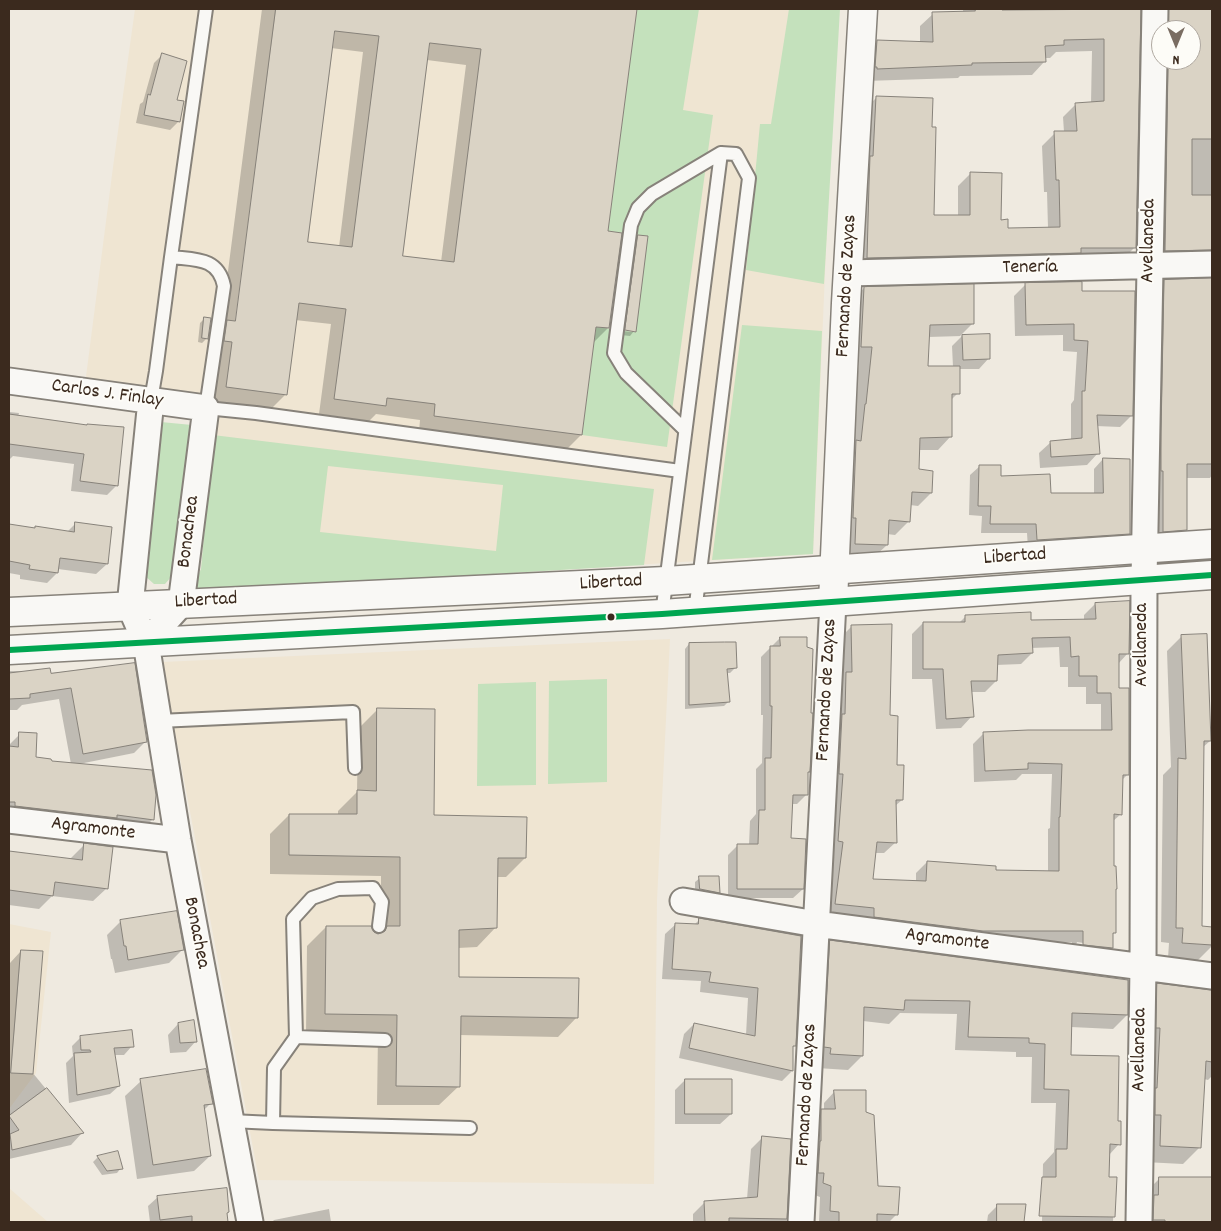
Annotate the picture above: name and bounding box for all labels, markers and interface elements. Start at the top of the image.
north arrow [1151,20,1201,70]
text: N [1173,49,1179,69]
street label: Avellaneda [1137,199,1163,283]
street label: Fernando de Zayas [832,214,864,358]
street label: Tenería [1002,257,1058,281]
street label: Carlos J. Finlay [50,375,164,415]
street label: Bonachea [174,495,206,569]
street label: Libertad [983,544,1047,572]
street label: Libertad [579,570,643,598]
street label: Libertad [174,588,238,616]
street label: Avellaneda [1131,603,1155,687]
unlabelled marker [606,612,616,622]
street label: Fernando de Zayas [812,618,844,762]
street label: Agramonte [50,813,136,847]
street label: Bonachea [176,895,214,971]
street label: Agramonte [904,924,990,958]
street label: Avellaneda [1128,1008,1154,1092]
street label: Fernando de Zayas [792,1023,824,1167]

